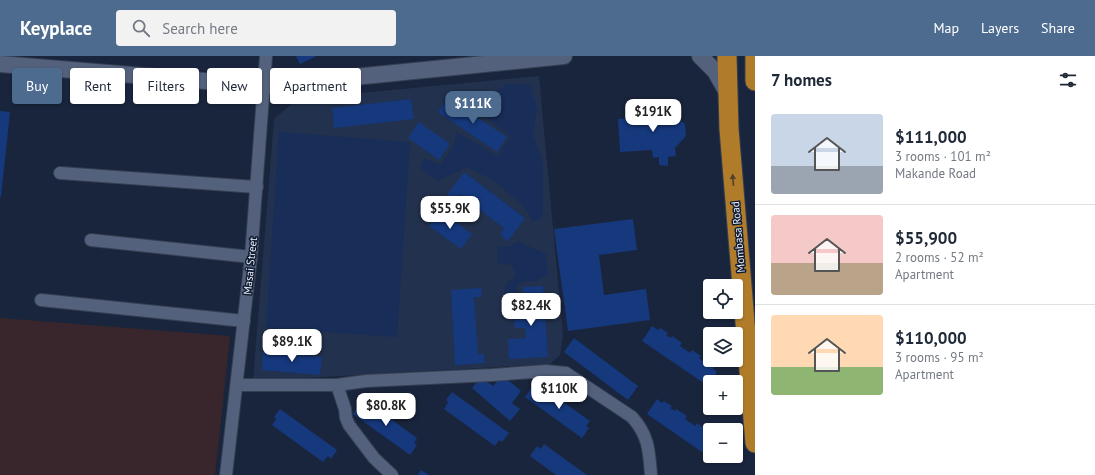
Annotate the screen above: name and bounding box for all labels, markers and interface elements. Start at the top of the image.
search box [116,10,396,46]
text: Keyplace [20,16,92,40]
icon: search [130,17,152,39]
text: Search here [162,19,238,38]
text: Map [933,19,959,37]
text: Layers [981,19,1019,37]
text: Share [1041,19,1075,37]
chip: Buy [12,68,62,104]
chip: Rent [70,68,125,104]
chip: Filters [133,68,199,104]
chip: New [207,68,262,104]
chip: Apartment [270,68,361,104]
text: 7 homes [771,69,832,91]
icon: filters [1057,69,1079,91]
pin: $111K [445,91,501,125]
text: $111K [454,95,492,112]
pin: $191K [625,99,681,133]
text: $191K [634,103,672,120]
text: $111,000 [895,126,967,148]
icon: home [803,130,851,178]
text: 3 rooms · 101 m² [895,148,991,165]
text: Makande Road [895,165,976,182]
one-way arrow [730,174,736,187]
pin: $55.9K [417,196,483,230]
text: $55.9K [430,200,470,217]
street label: Mombasa Road [728,201,748,273]
text: $55,900 [895,227,957,249]
icon: home [803,231,851,279]
street label: Masai Street [240,236,260,296]
text: 2 rooms · 52 m² [895,249,984,266]
text: Apartment [895,266,954,283]
map controls [703,279,743,463]
button: locate [703,279,743,319]
pin: $82.4K [498,293,564,327]
text: $82.4K [511,297,551,314]
button: layers [703,327,743,367]
text: $110,000 [895,327,967,349]
pin: $89.1K [259,329,325,363]
icon: home [803,331,851,379]
text: $89.1K [272,333,312,350]
text: 3 rooms · 95 m² [895,349,984,366]
text: Apartment [895,366,954,383]
button: + [703,375,743,415]
pin: $110K [531,376,587,410]
text: $110K [540,380,578,397]
pin: $80.8K [353,393,419,427]
text: $80.8K [366,397,406,414]
button: − [703,423,743,463]

